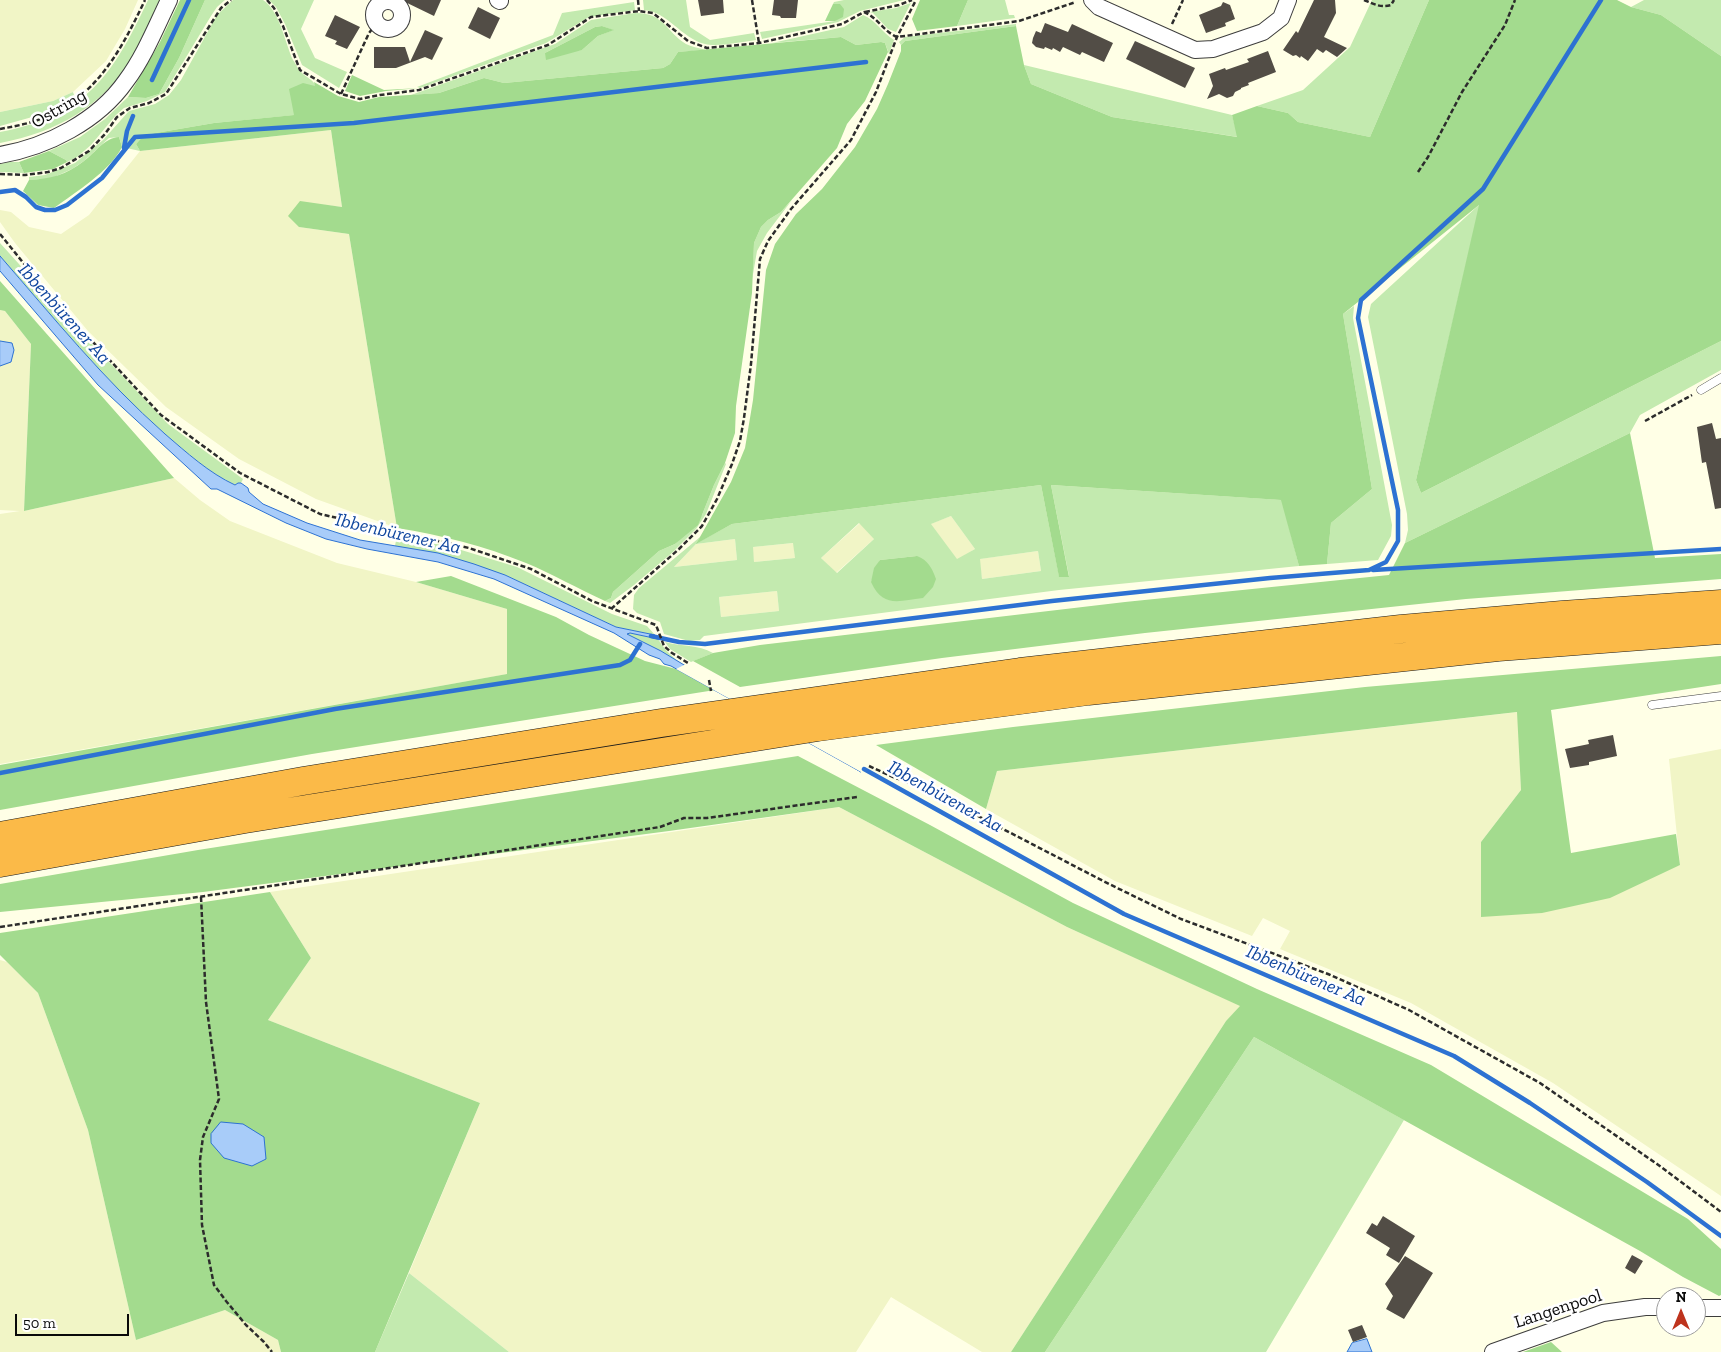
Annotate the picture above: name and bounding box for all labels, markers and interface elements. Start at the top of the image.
street label: Ostring [27,85,91,133]
water label: Ibbenbürener Aa [13,259,115,369]
water label: Ibbenbürener Aa [333,509,463,559]
water label: Ibbenbürener Aa [884,756,1006,838]
water label: Ibbenbürener Aa [1243,941,1369,1011]
street label: Langenpool [1512,1285,1604,1333]
north arrow [1656,1287,1706,1337]
text: N [1676,1289,1686,1306]
scale bar [18,1304,131,1336]
text: 50 m [23,1314,56,1332]

